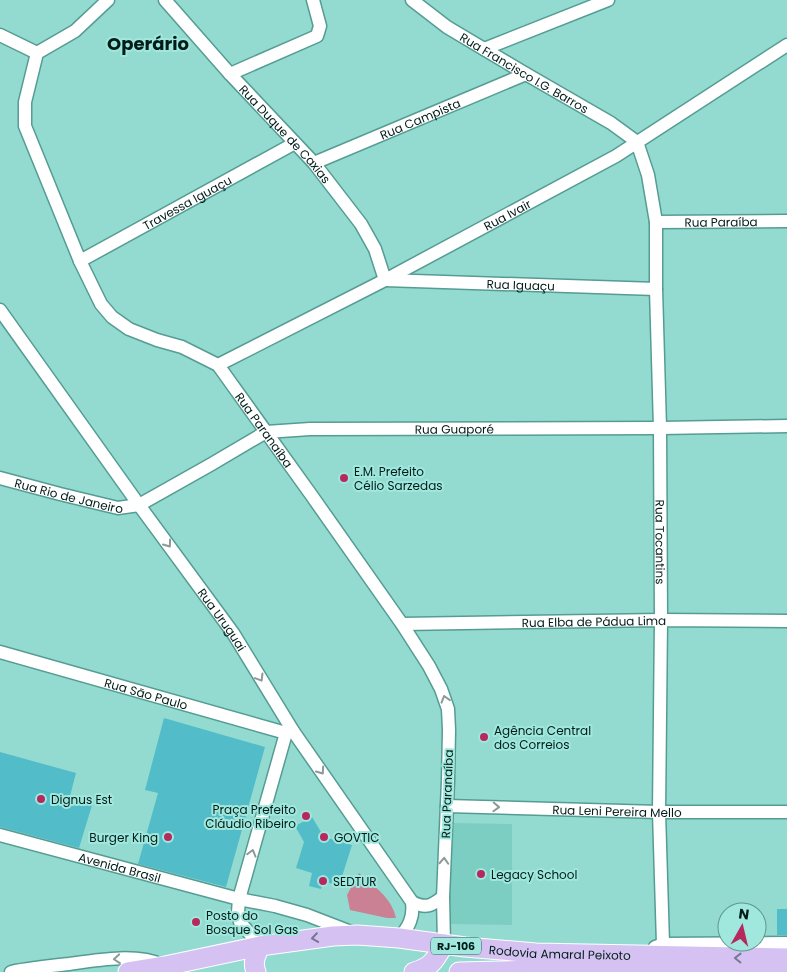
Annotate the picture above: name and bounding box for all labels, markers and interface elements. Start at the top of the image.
street label: Rua Francisco I.G. Barros [457,28,592,117]
district label: Operário [107,31,189,56]
street label: Rua Duque de Caxias [236,81,335,187]
street label: Rua Campista [377,94,463,143]
street label: Travessa Iguaçu [139,171,234,234]
street label: Rua Ivair [480,195,534,234]
street label: Rua Paraíba [684,213,758,230]
street label: Rua Iguaçu [486,275,555,294]
street label: Rua Paranaíba [232,389,297,471]
street label: Rua Guaporé [415,420,494,437]
place label: E.M. Prefeito Célio Sarzedas [354,463,443,494]
marker: E.M. Prefeito Célio Sarzedas [338,472,350,484]
street label: Rua Rio de Janeiro [13,474,124,517]
street label: Rua Tocantins [652,500,669,585]
one-way arrow [162,538,171,548]
street label: Rua Uruguai [194,584,250,654]
street label: Rua Elba de Pádua Lima [522,611,666,631]
one-way arrow [254,672,264,681]
street label: Rua São Paulo [103,674,190,713]
one-way arrow [440,695,450,703]
place label: Agência Central dos Correios [494,722,591,753]
marker: Agência Central dos Correios [478,731,490,743]
street label: Rua Paranaíba [437,749,457,839]
one-way arrow [315,765,324,775]
place label: Dignus Est [51,791,112,808]
marker: Dignus Est [35,793,47,805]
street label: Rua Leni Pereira Mello [552,800,682,821]
place label: Praça Prefeito Cláudio Ribeiro [205,801,296,832]
one-way arrow [492,802,500,812]
marker: Praça Prefeito Cláudio Ribeiro [300,810,312,822]
place label: Burger King [89,829,158,846]
place label: GOVTIC [334,829,380,846]
marker: Burger King [162,831,174,843]
marker: GOVTIC [318,831,330,843]
street label: Avenida Brasil [77,848,163,886]
one-way arrow [246,848,257,857]
one-way arrow [439,856,450,864]
place label: Legacy School [491,866,577,883]
marker: Legacy School [475,868,487,880]
place label: SEDTUR [333,873,377,890]
marker: SEDTUR [317,875,329,887]
north arrow [717,902,767,952]
text: N [737,903,750,925]
place label: Posto do Bosque Sol Gas [206,907,298,938]
marker: Posto do Bosque Sol Gas [190,916,202,928]
one-way arrow [310,933,319,943]
road number: RJ-106 [431,938,481,954]
street label: Rodovia Amaral Peixoto [488,941,631,963]
one-way arrow [734,952,742,963]
one-way arrow [113,953,121,964]

